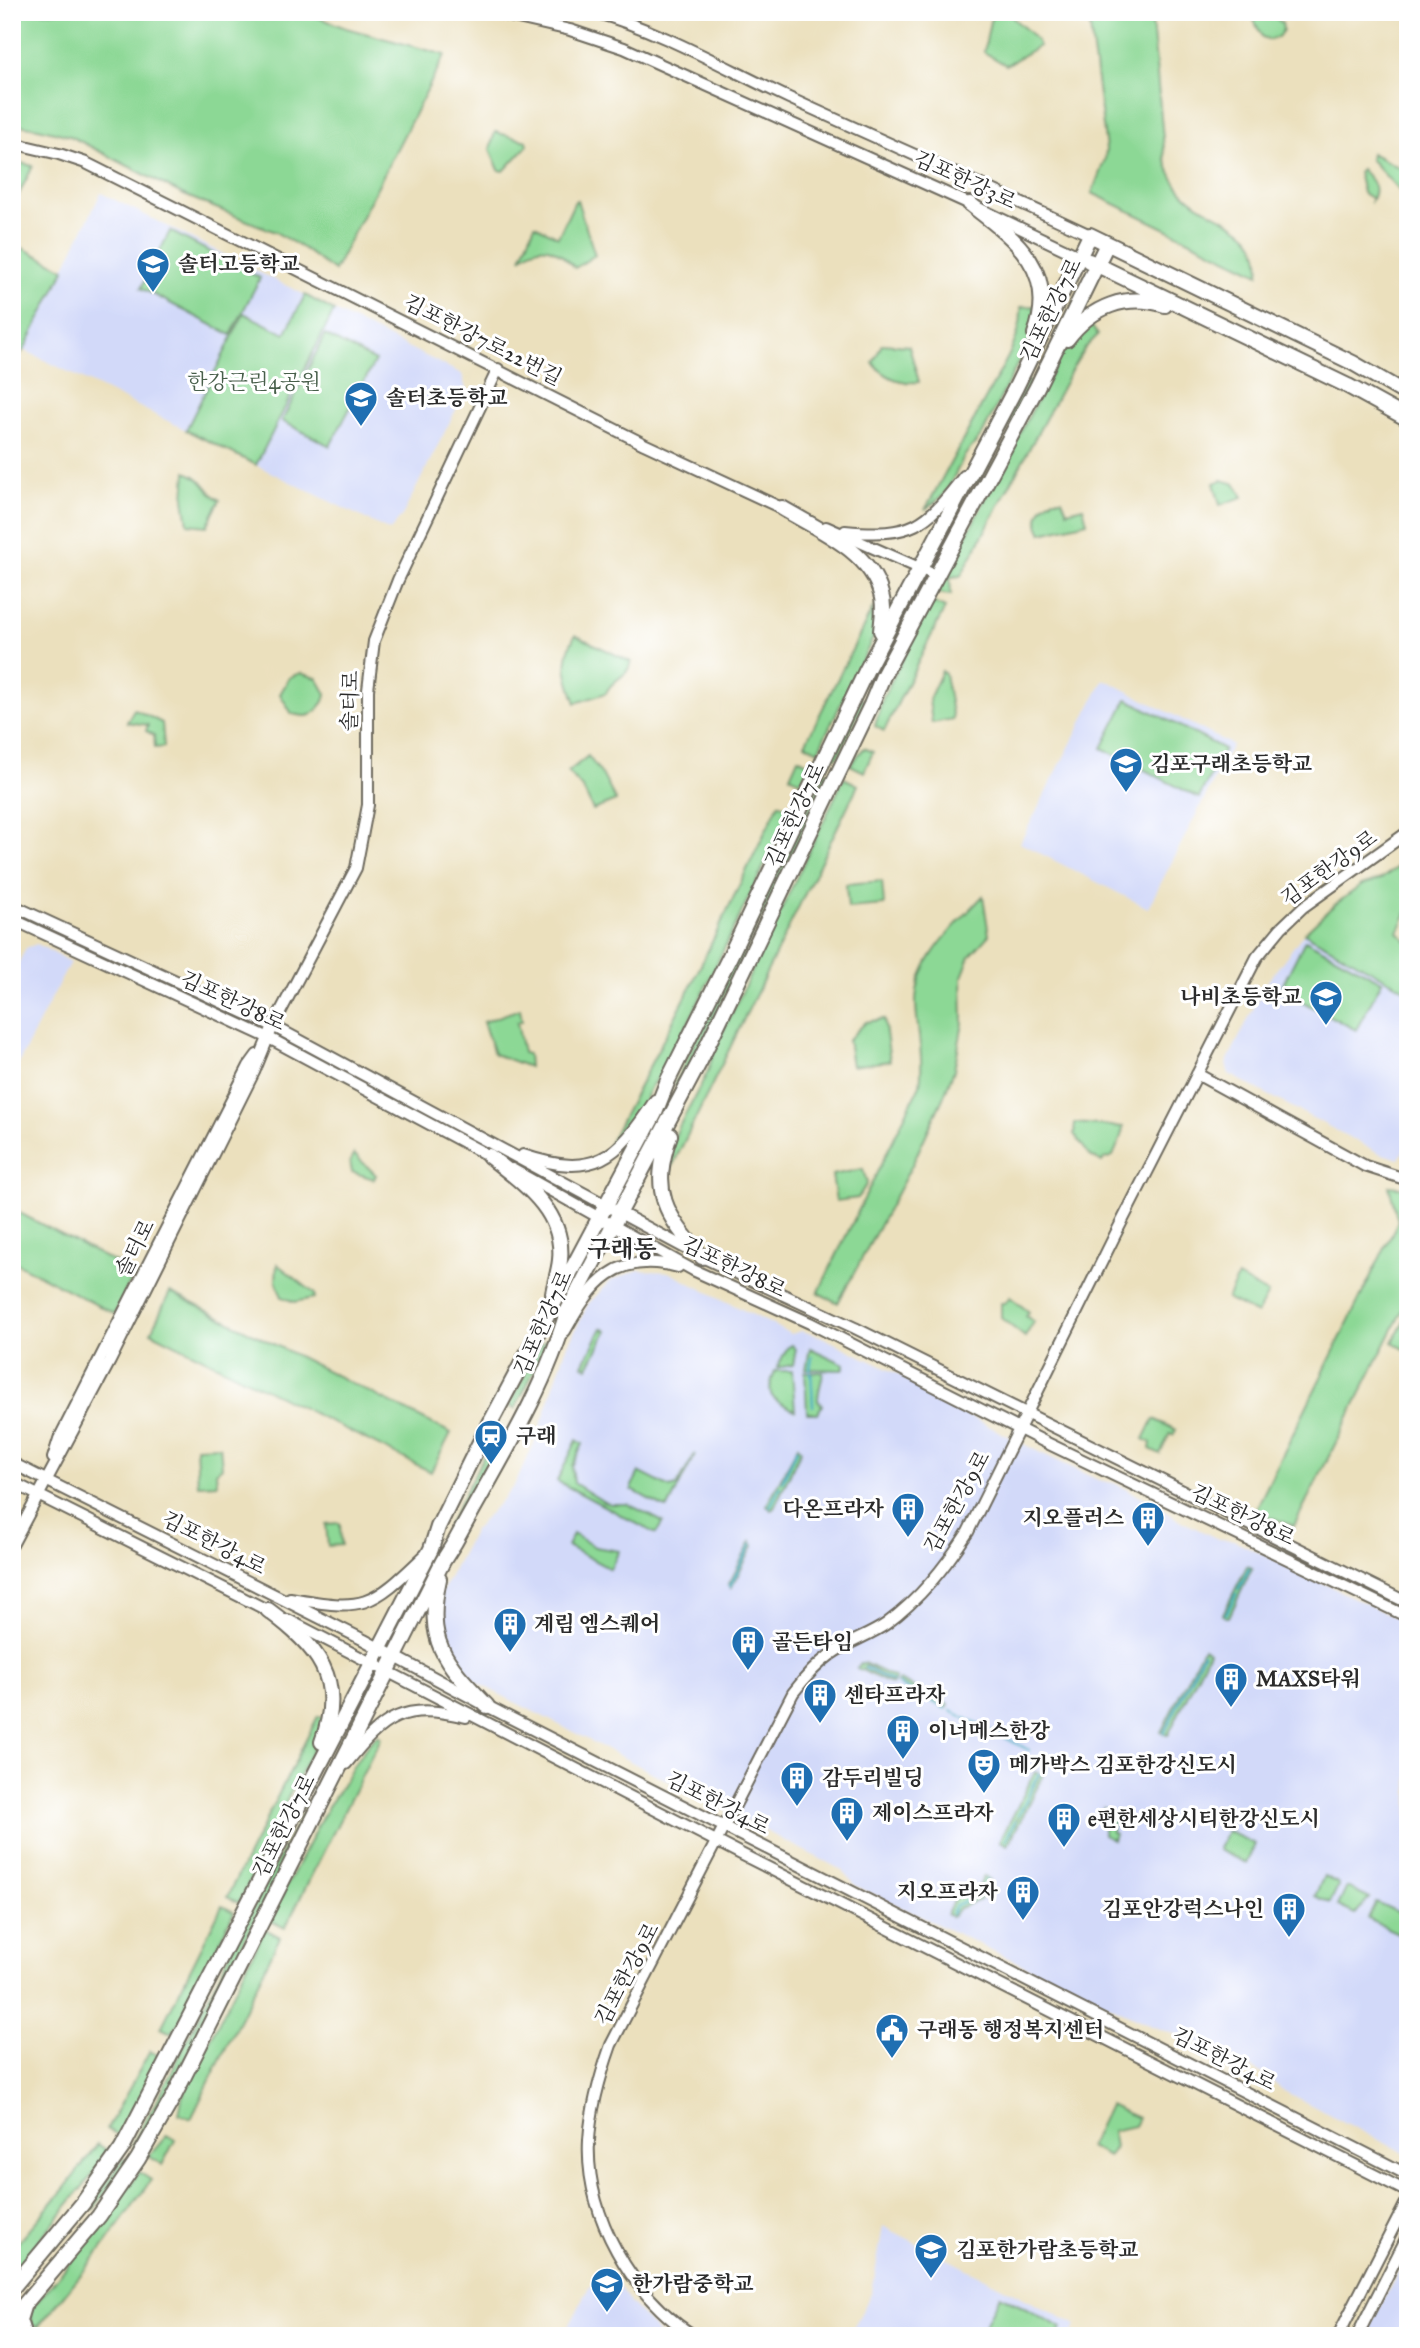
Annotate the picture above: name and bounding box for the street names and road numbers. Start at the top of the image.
street label: 김포한강3로 [910,145,1020,215]
street label: 김포한강7로 [1015,254,1087,366]
street label: 김포한강7로22번길 [400,289,566,391]
street label: 솔터로 [336,670,364,732]
street label: 김포한강7로 [759,758,831,872]
street label: 김포한강9로 [1276,824,1382,912]
street label: 김포한강8로 [176,965,290,1037]
street label: 솔터로 [110,1215,160,1281]
street label: 김포한강8로 [678,1231,790,1303]
street label: 김포한강7로 [508,1266,578,1380]
street label: 김포한강9로 [918,1446,996,1558]
street label: 김포한강8로 [1187,1479,1299,1551]
street label: 김포한강4로 [158,1506,270,1580]
street label: 김포한강4로 [662,1766,774,1840]
street label: 김포한강7로 [247,1770,321,1882]
street label: 김포한강9로 [589,1918,665,2030]
street label: 김포한강4로 [1168,2022,1280,2096]

